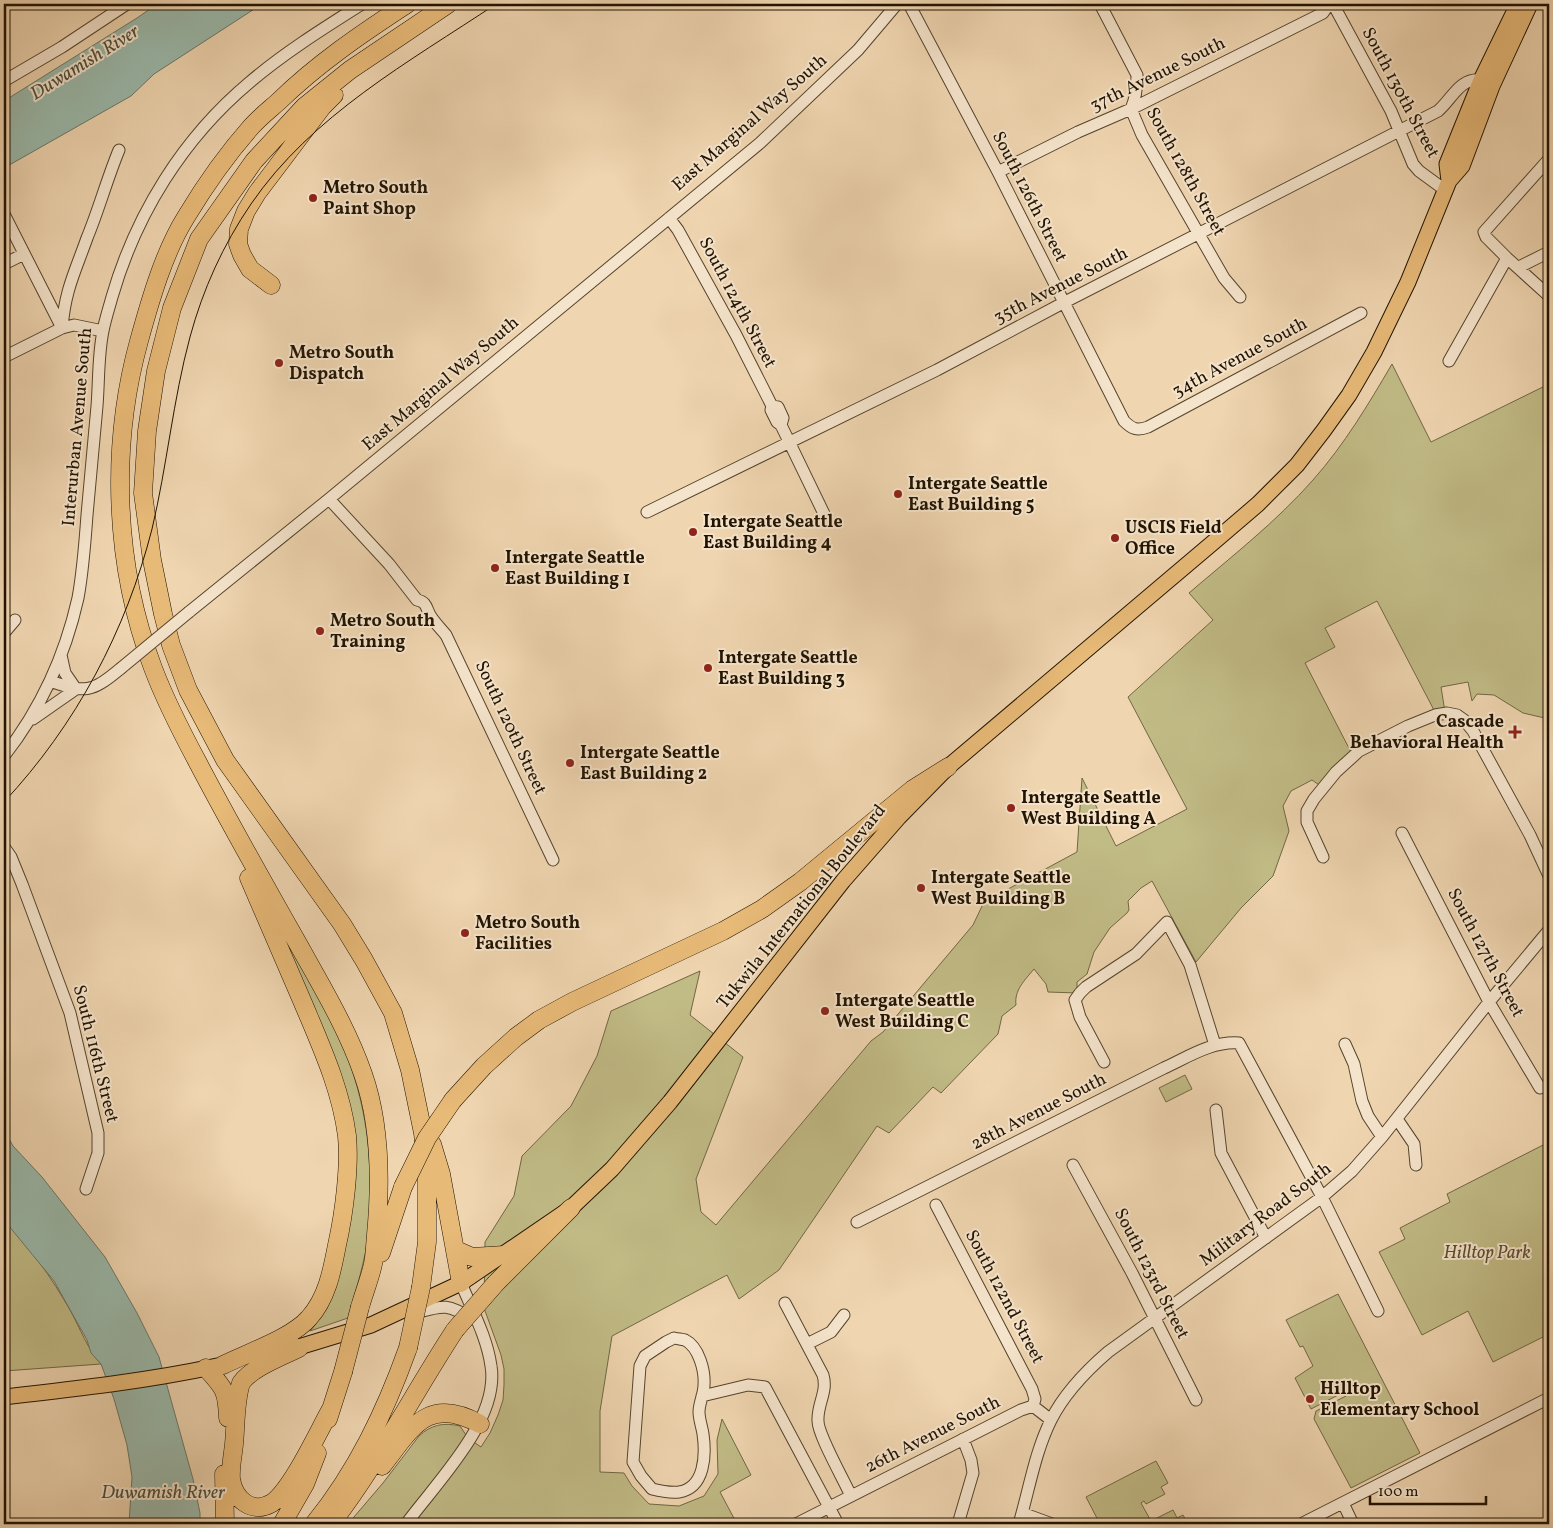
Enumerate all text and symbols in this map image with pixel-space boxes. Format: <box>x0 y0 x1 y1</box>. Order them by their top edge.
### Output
water label: Duwamish River <box>25 19 145 107</box>
street label: South 130th Street <box>1355 23 1445 163</box>
street label: 37th Avenue South <box>1086 31 1230 119</box>
street label: East Marginal Way South <box>667 48 833 197</box>
street label: South 128th Street <box>1139 103 1231 241</box>
street label: South 126th Street <box>985 127 1073 267</box>
place label: Metro South Paint Shop <box>323 176 429 222</box>
marker: Metro South Paint Shop <box>307 192 319 204</box>
street label: South 124th Street <box>692 233 782 373</box>
street label: 35th Avenue South <box>990 241 1133 331</box>
street label: East Marginal Way South <box>357 311 525 457</box>
street label: 34th Avenue South <box>1168 312 1312 404</box>
street label: Interurban Avenue South <box>57 326 99 527</box>
place label: Metro South Dispatch <box>289 341 395 387</box>
marker: Metro South Dispatch <box>273 357 285 369</box>
place label: Intergate Seattle East Building 5 <box>908 472 1048 518</box>
marker: Intergate Seattle East Building 5 <box>892 488 904 500</box>
place label: Intergate Seattle East Building 4 <box>703 510 843 556</box>
place label: USCIS Field Office <box>1125 516 1222 562</box>
marker: Intergate Seattle East Building 4 <box>687 526 699 538</box>
marker: USCIS Field Office <box>1109 532 1121 544</box>
place label: Intergate Seattle East Building 1 <box>505 546 645 592</box>
marker: Intergate Seattle East Building 1 <box>489 562 501 574</box>
place label: Metro South Training <box>330 609 436 655</box>
marker: Metro South Training <box>314 625 326 637</box>
place label: Intergate Seattle East Building 3 <box>718 646 858 692</box>
street label: South 120th Street <box>468 657 552 799</box>
marker: Intergate Seattle East Building 3 <box>702 662 714 674</box>
place label: Cascade Behavioral Health <box>1350 710 1504 756</box>
marker: Cascade Behavioral Health <box>1508 725 1522 739</box>
place label: Intergate Seattle East Building 2 <box>580 741 720 787</box>
marker: Intergate Seattle East Building 2 <box>564 757 576 769</box>
place label: Intergate Seattle West Building A <box>1021 786 1161 832</box>
street label: Tukwila International Boulevard <box>712 799 892 1015</box>
marker: Intergate Seattle West Building A <box>1005 802 1017 814</box>
place label: Intergate Seattle West Building B <box>931 866 1071 912</box>
marker: Intergate Seattle West Building B <box>915 882 927 894</box>
street label: South 127th Street <box>1440 884 1530 1022</box>
place label: Metro South Facilities <box>475 911 581 957</box>
marker: Metro South Facilities <box>459 927 471 939</box>
street label: South 116th Street <box>66 982 124 1126</box>
place label: Intergate Seattle West Building C <box>835 989 975 1035</box>
marker: Intergate Seattle West Building C <box>819 1005 831 1017</box>
street label: 28th Avenue South <box>967 1067 1111 1157</box>
street label: Military Road South <box>1195 1157 1337 1273</box>
street label: South 123rd Street <box>1107 1204 1195 1344</box>
street label: South 122nd Street <box>958 1226 1050 1368</box>
park label: Hilltop Park <box>1443 1241 1531 1266</box>
place label: Hilltop Elementary School <box>1320 1377 1480 1423</box>
street label: 26th Avenue South <box>861 1390 1005 1480</box>
marker: Hilltop Elementary School <box>1304 1393 1316 1405</box>
scale bar <box>1370 1473 1487 1505</box>
water label: Duwamish River <box>101 1480 226 1506</box>
text: 100 m <box>1378 1482 1418 1503</box>

